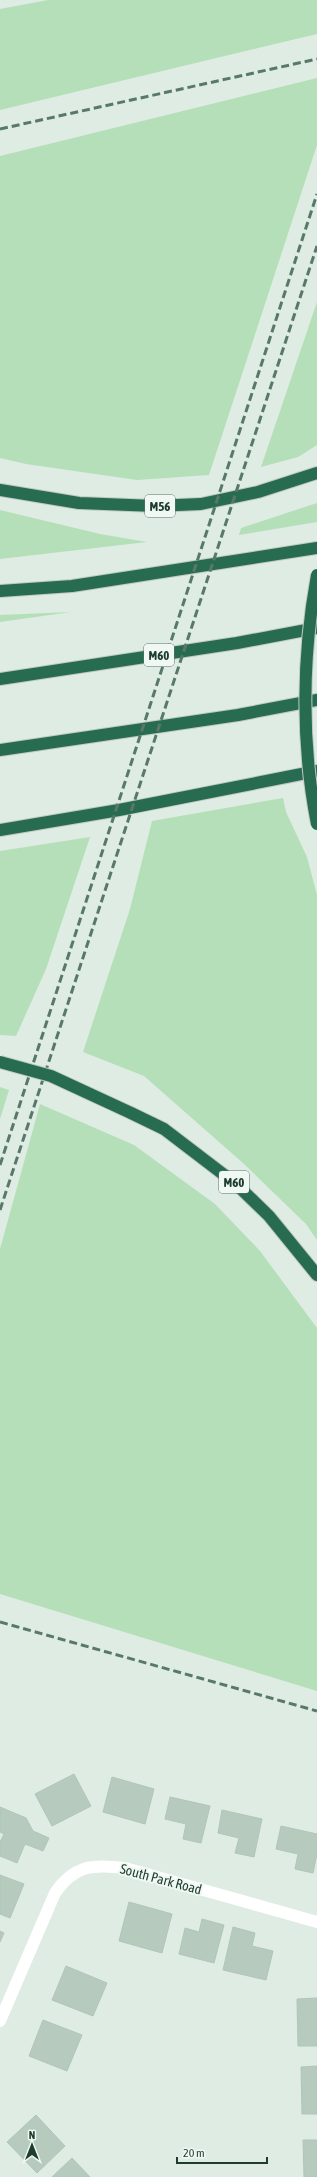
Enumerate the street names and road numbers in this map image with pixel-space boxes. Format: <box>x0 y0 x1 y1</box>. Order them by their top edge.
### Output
road number: M56 <box>145 495 175 517</box>
road number: M60 <box>144 644 174 666</box>
road number: M60 <box>219 1171 249 1193</box>
street label: South Park Road <box>118 1860 204 1898</box>

